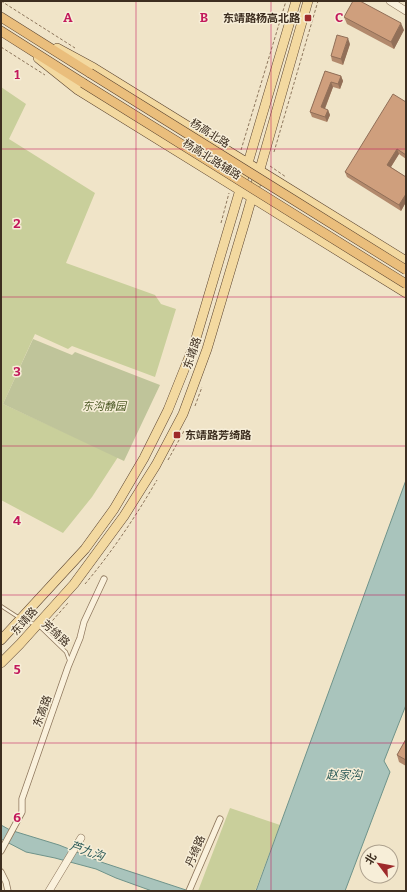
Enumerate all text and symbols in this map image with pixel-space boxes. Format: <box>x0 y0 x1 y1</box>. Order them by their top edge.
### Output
text: A <box>63 10 73 25</box>
text: B <box>200 10 208 25</box>
text: C <box>335 10 343 25</box>
place label: 东靖路杨高北路 <box>223 12 301 25</box>
marker: 东靖路杨高北路 <box>303 13 313 23</box>
text: 1 <box>14 67 20 82</box>
street label: 杨高北路 <box>188 116 232 151</box>
street label: 杨高北路辅路 <box>180 136 243 182</box>
text: 2 <box>13 216 21 231</box>
street label: 东靖路 <box>181 335 204 371</box>
text: 3 <box>13 364 21 379</box>
park label: 东沟静园 <box>82 400 128 413</box>
place label: 东靖路芳绮路 <box>185 429 252 442</box>
marker: 东靖路芳绮路 <box>172 430 182 440</box>
text: 4 <box>13 513 21 528</box>
street label: 东靖路 <box>9 605 40 638</box>
street label: 芳绮路 <box>39 618 72 649</box>
text: 5 <box>13 662 21 677</box>
street label: 东高路 <box>31 693 54 729</box>
water label: 赵家沟 <box>326 768 364 782</box>
text: 6 <box>13 810 21 825</box>
street label: 丹绮路 <box>183 833 208 869</box>
water label: 芦九沟 <box>68 839 108 864</box>
north arrow <box>359 844 399 884</box>
text: 北 <box>363 851 379 867</box>

